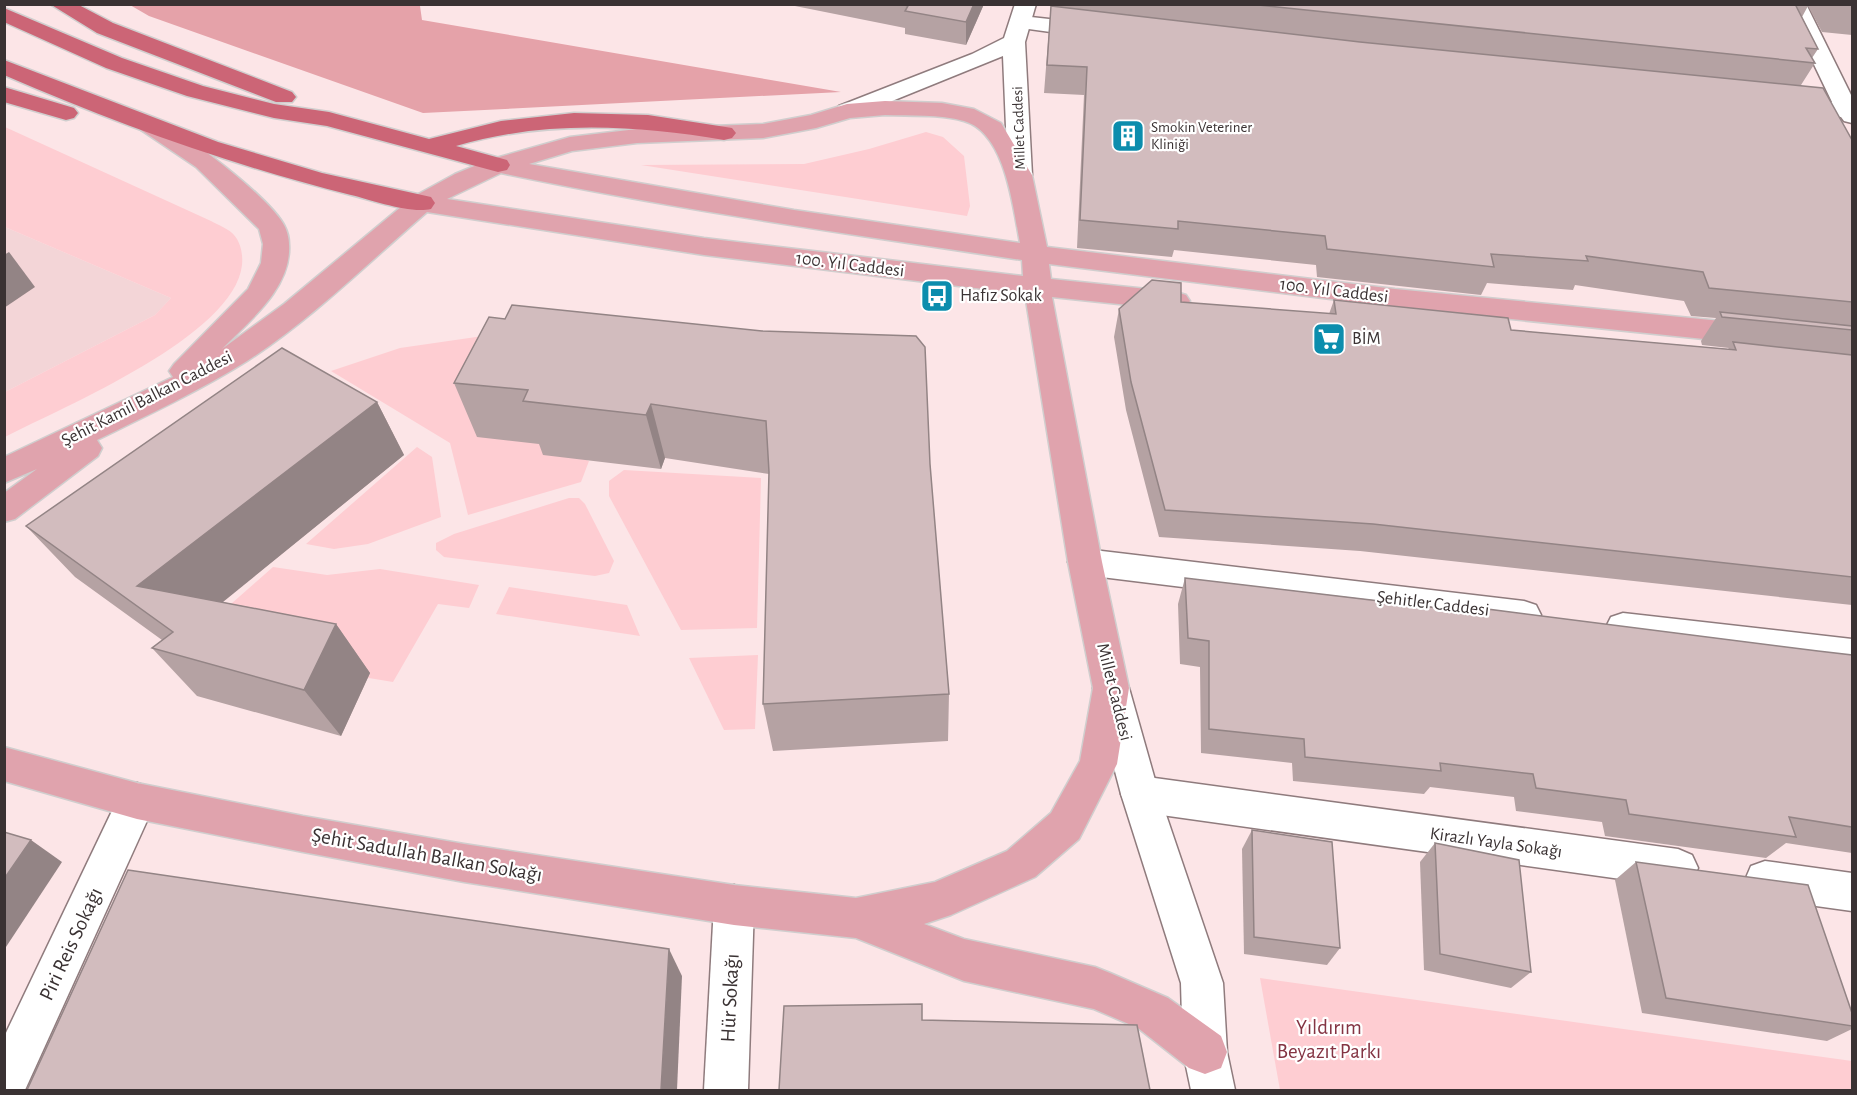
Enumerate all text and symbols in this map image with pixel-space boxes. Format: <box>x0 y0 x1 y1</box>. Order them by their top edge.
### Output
street label: Millet Caddesi <box>1010 86 1028 170</box>
building icon: Smokin Veteriner Kliniği <box>1110 118 1146 154</box>
place label: Smokin Veteriner Kliniği <box>1151 120 1252 152</box>
street label: 100. Yıl Caddesi <box>795 249 905 281</box>
street label: 100. Yıl Caddesi <box>1279 275 1389 307</box>
bus stop icon: Hafız Sokak <box>919 278 955 314</box>
place label: Hafız Sokak <box>960 287 1042 305</box>
supermarket icon: BİM <box>1311 321 1347 357</box>
place label: BİM <box>1352 328 1381 348</box>
street label: Şehit Kamil Balkan Caddesi <box>59 348 235 450</box>
street label: Şehitler Caddesi <box>1376 588 1490 620</box>
street label: Millet Caddesi <box>1093 641 1135 743</box>
street label: Şehit Sadullah Balkan Sokağı <box>310 824 544 886</box>
street label: Kirazlı Yayla Sokağı <box>1429 825 1563 861</box>
street label: Piri Reis Sokağı <box>36 884 106 1004</box>
street label: Hür Sokağı <box>717 953 743 1043</box>
park label: Yıldırım Beyazıt Parkı <box>1277 1017 1381 1062</box>

